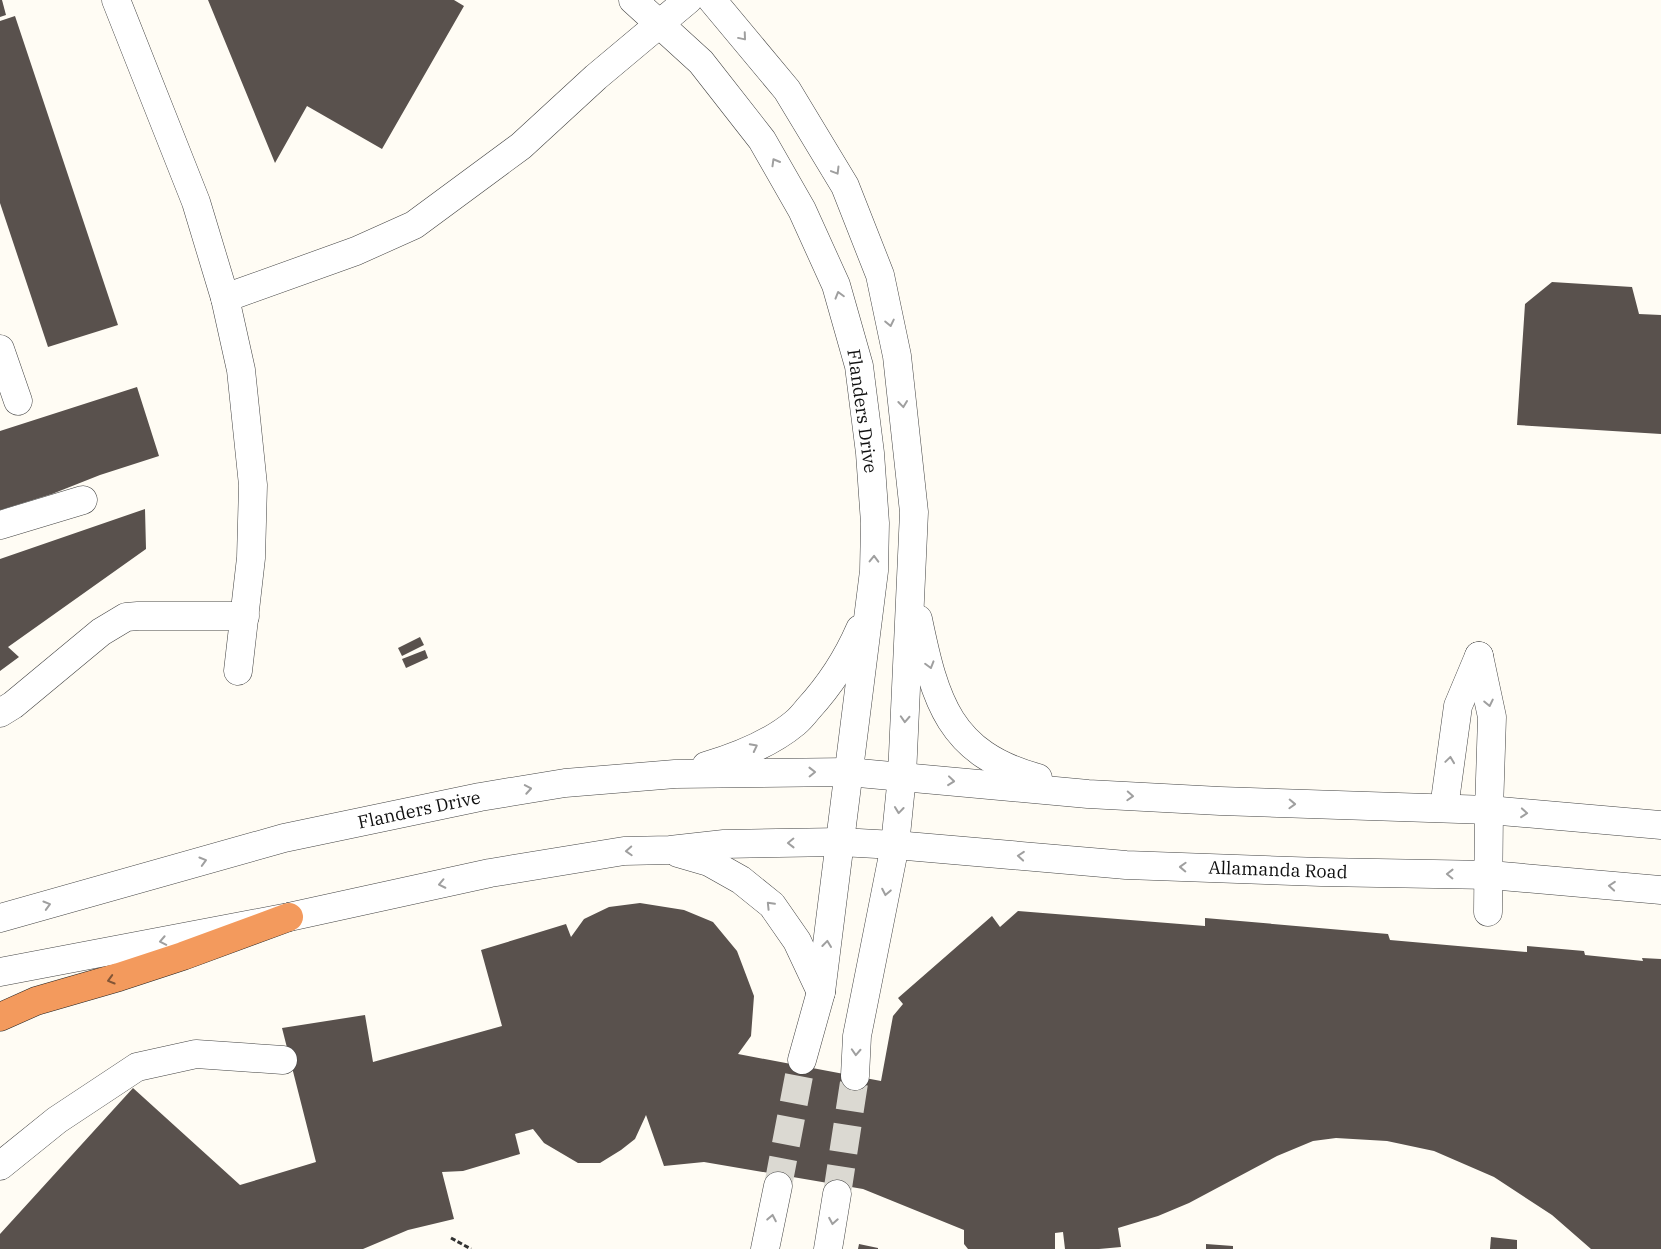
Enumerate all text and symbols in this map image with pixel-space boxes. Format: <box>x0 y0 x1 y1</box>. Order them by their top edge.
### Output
one-way arrow <box>738 32 747 41</box>
one-way arrow <box>771 159 781 168</box>
one-way arrow <box>829 165 839 174</box>
one-way arrow <box>834 291 844 300</box>
one-way arrow <box>884 318 895 327</box>
street label: Flanders Drive <box>842 347 883 474</box>
one-way arrow <box>897 401 908 409</box>
one-way arrow <box>869 555 879 562</box>
one-way arrow <box>924 660 934 668</box>
one-way arrow <box>1484 699 1494 708</box>
one-way arrow <box>899 715 910 723</box>
one-way arrow <box>749 743 758 753</box>
one-way arrow <box>1445 756 1455 764</box>
one-way arrow <box>808 767 816 777</box>
one-way arrow <box>947 775 955 786</box>
one-way arrow <box>525 784 533 795</box>
street label: Flanders Drive <box>355 785 482 834</box>
one-way arrow <box>1126 791 1134 802</box>
one-way arrow <box>1288 798 1296 809</box>
one-way arrow <box>894 807 905 815</box>
one-way arrow <box>1521 807 1529 818</box>
one-way arrow <box>787 838 795 848</box>
one-way arrow <box>625 845 633 856</box>
one-way arrow <box>1017 851 1025 862</box>
one-way arrow <box>199 856 208 867</box>
street label: Allamanda Road <box>1208 856 1348 883</box>
one-way arrow <box>1179 862 1186 872</box>
one-way arrow <box>1446 869 1454 879</box>
one-way arrow <box>437 878 446 889</box>
one-way arrow <box>1608 881 1616 892</box>
one-way arrow <box>881 888 892 897</box>
one-way arrow <box>42 900 51 910</box>
one-way arrow <box>767 902 776 911</box>
one-way arrow <box>158 935 167 946</box>
one-way arrow <box>821 939 832 947</box>
one-way arrow <box>107 974 115 984</box>
one-way arrow <box>851 1048 862 1056</box>
one-way arrow <box>766 1213 776 1222</box>
one-way arrow <box>828 1217 838 1226</box>

